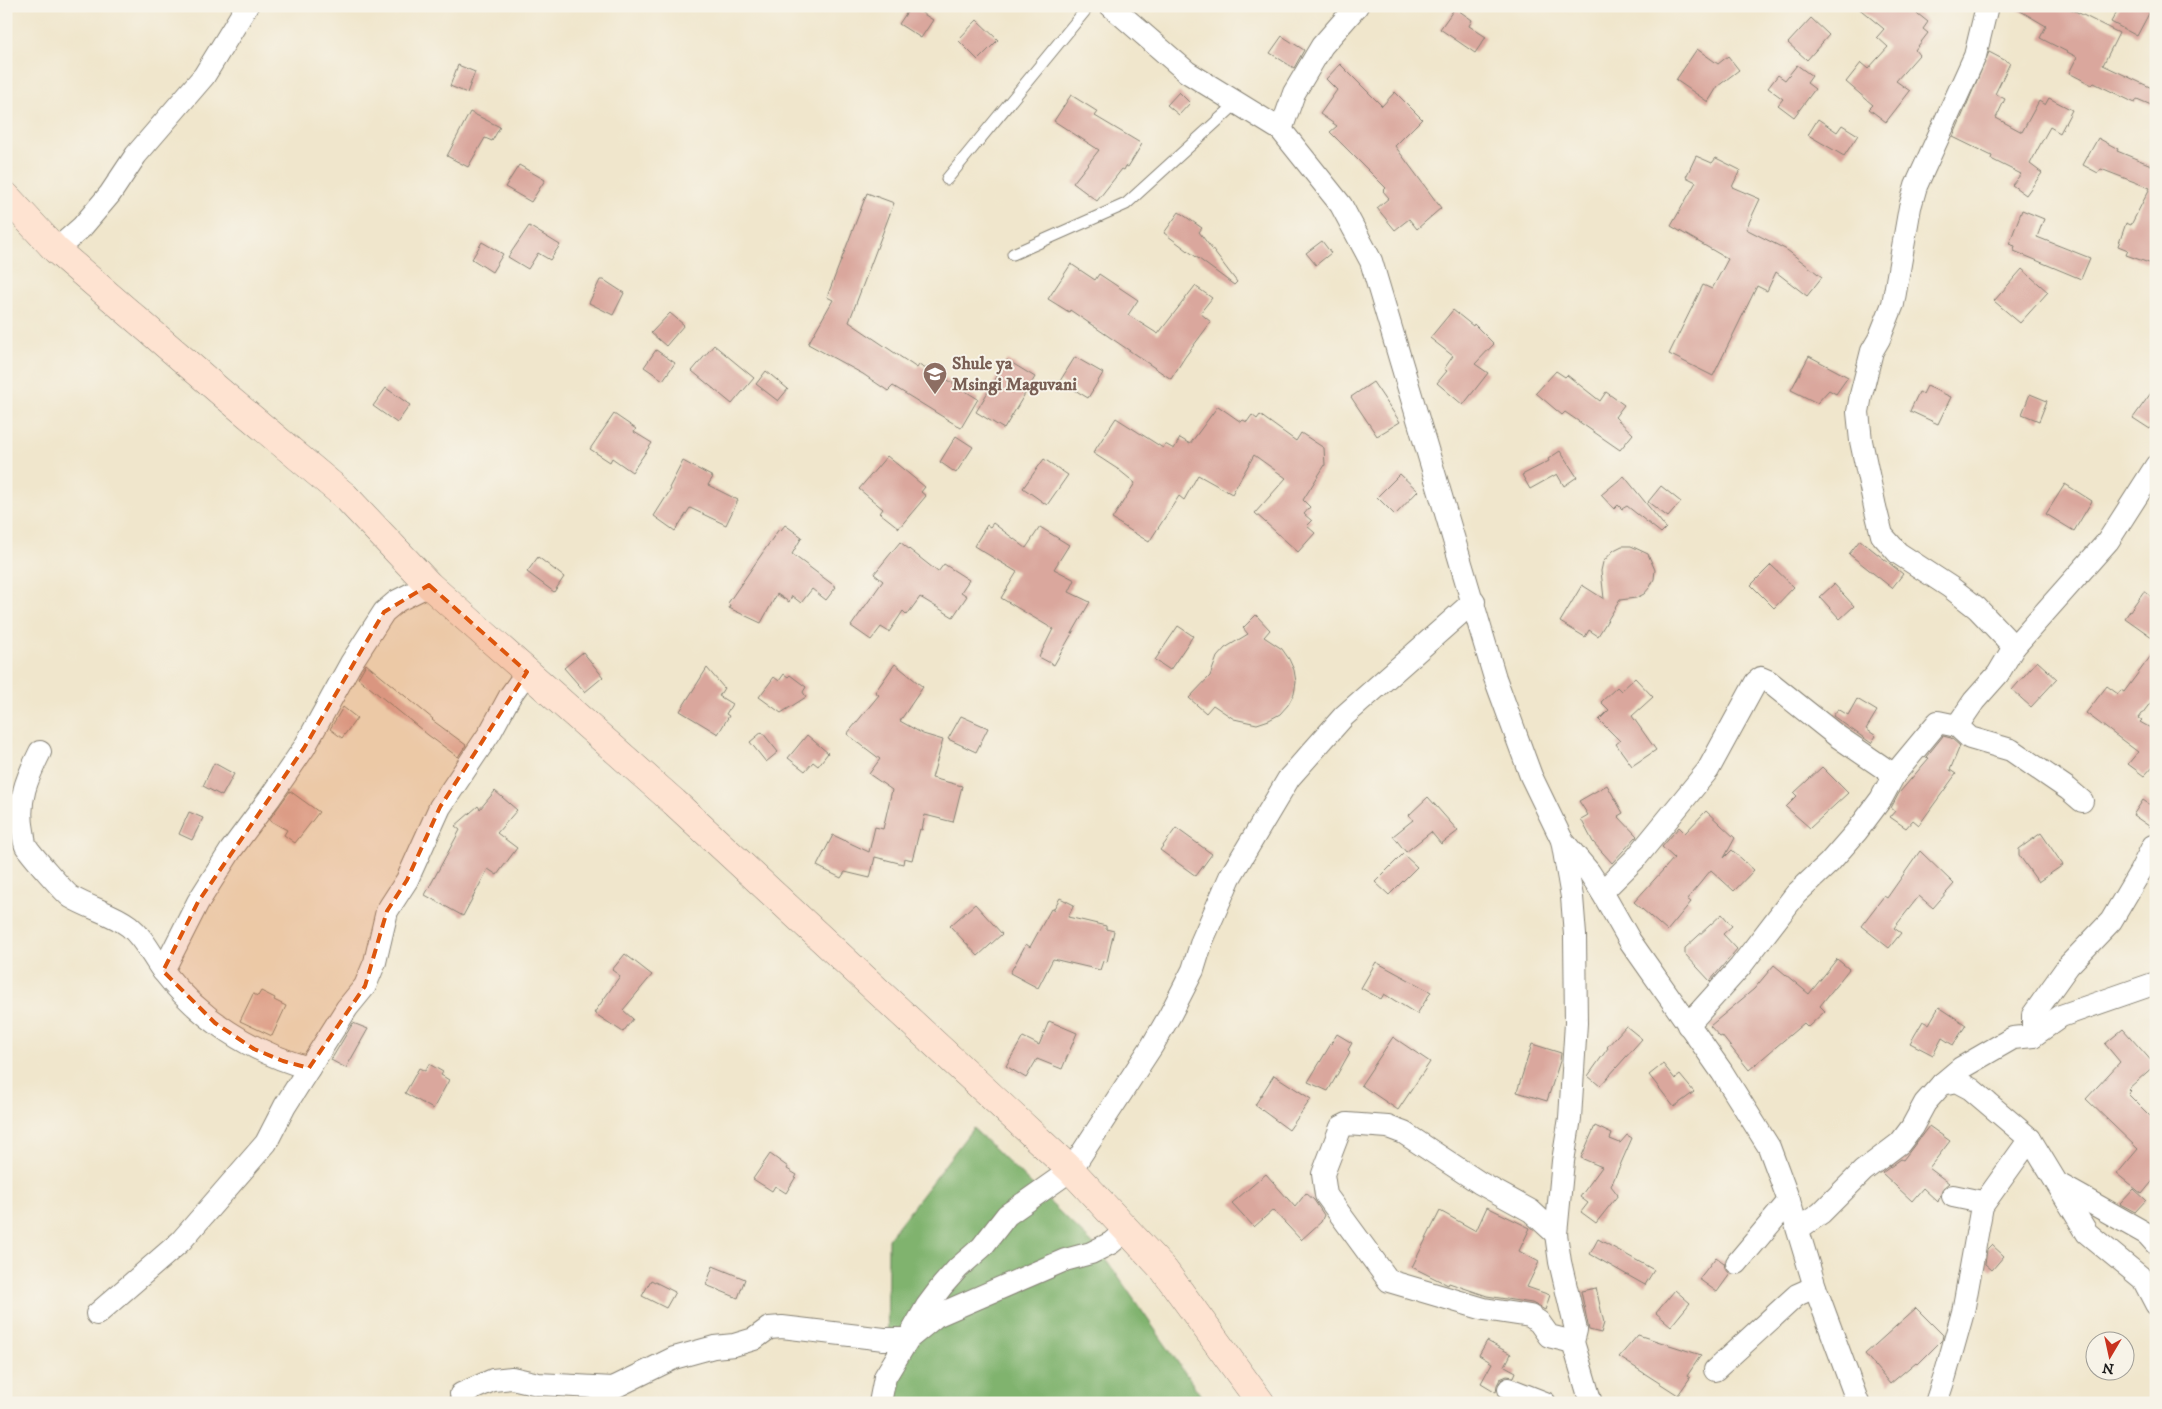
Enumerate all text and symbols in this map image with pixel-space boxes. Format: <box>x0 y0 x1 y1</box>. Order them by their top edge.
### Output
place label: Shule ya Msingi Maguvani <box>952 353 1077 396</box>
school or university icon: Shule ya Msingi Maguvani <box>922 361 948 395</box>
north arrow <box>2084 1332 2134 1382</box>
text: N <box>2101 1358 2115 1378</box>

